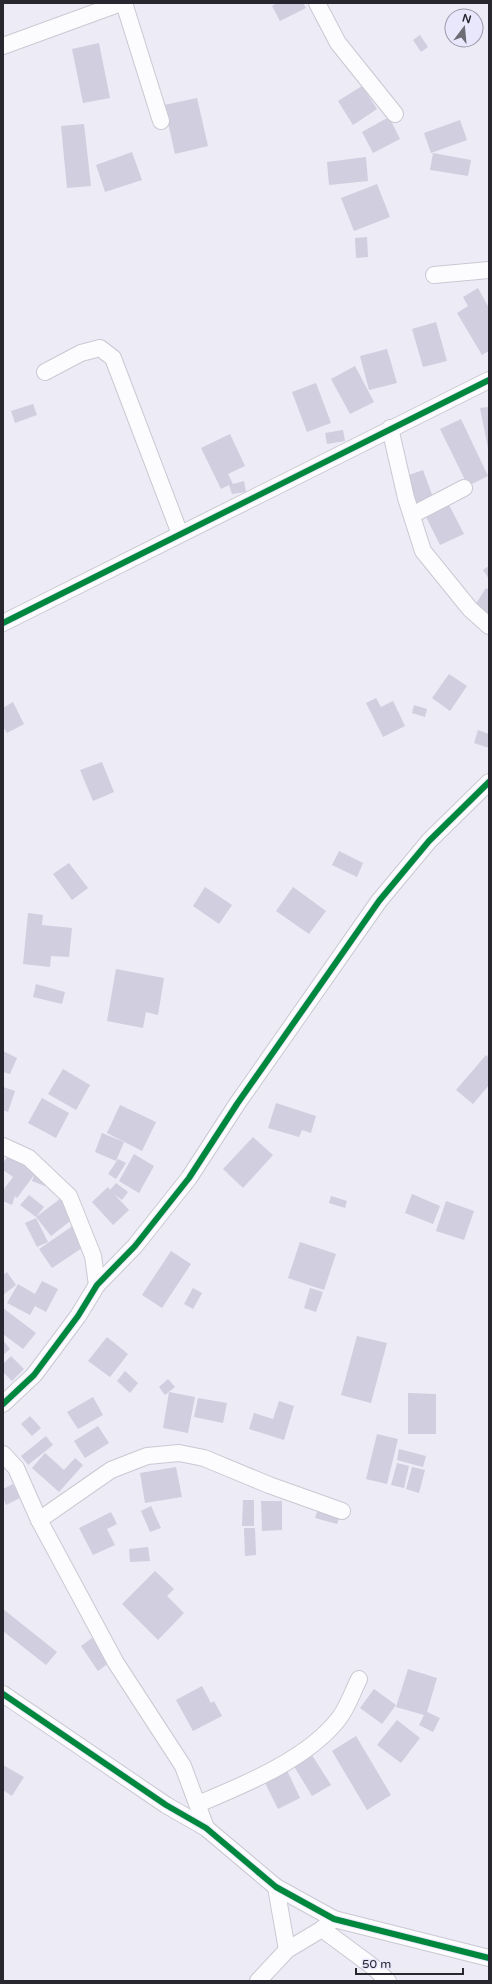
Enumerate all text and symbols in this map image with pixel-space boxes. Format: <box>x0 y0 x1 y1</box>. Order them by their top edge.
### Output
north arrow <box>444 8 484 48</box>
text: N <box>461 11 473 26</box>
scale bar <box>356 1950 463 1976</box>
text: 50 m <box>362 1957 391 1971</box>

